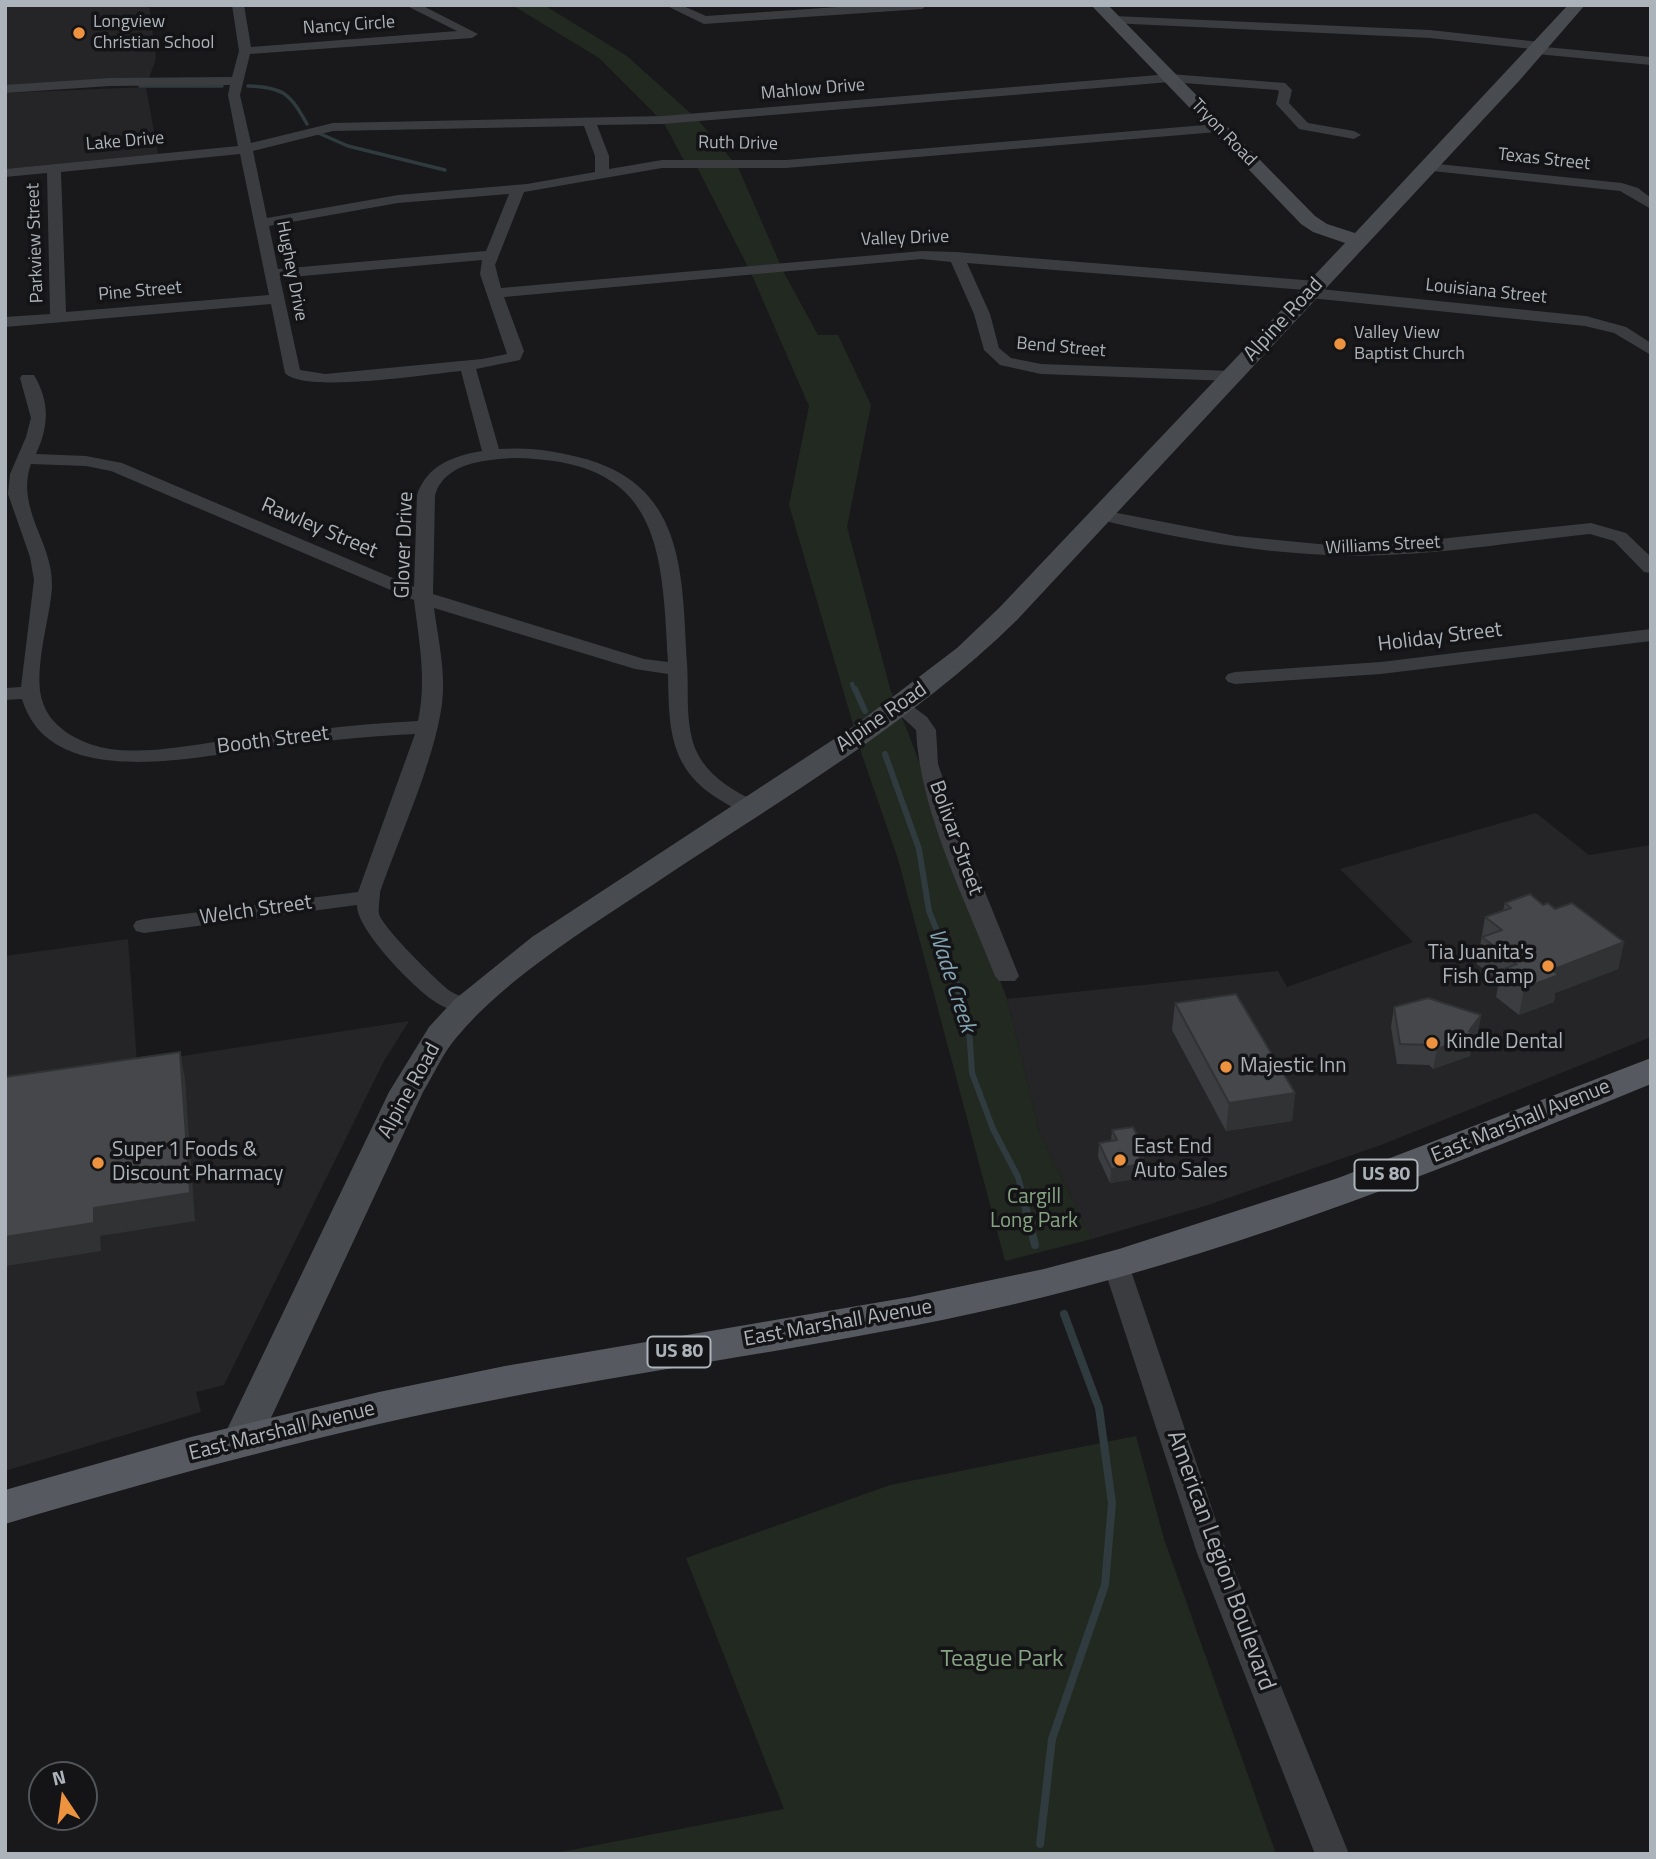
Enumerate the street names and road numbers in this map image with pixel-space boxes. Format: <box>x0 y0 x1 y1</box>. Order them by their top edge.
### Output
street label: Nancy Circle <box>302 12 396 40</box>
street label: Mahlow Drive <box>760 75 866 105</box>
street label: Tryon Road <box>1186 95 1260 171</box>
street label: Lake Drive <box>85 128 165 156</box>
street label: Ruth Drive <box>698 133 778 155</box>
street label: Texas Street <box>1497 144 1591 176</box>
street label: Parkview Street <box>23 183 49 303</box>
street label: Hughey Drive <box>271 219 311 323</box>
street label: Valley Drive <box>861 227 949 251</box>
street label: Alpine Road <box>1239 273 1329 367</box>
street label: Louisiana Street <box>1424 275 1548 309</box>
street label: Pine Street <box>97 278 183 306</box>
street label: Bend Street <box>1015 333 1107 363</box>
street label: Glover Drive <box>391 491 419 599</box>
street label: Rawley Street <box>257 493 381 565</box>
street label: Williams Street <box>1325 532 1441 560</box>
street label: Holiday Street <box>1376 618 1504 658</box>
street label: Alpine Road <box>832 678 932 758</box>
street label: Booth Street <box>216 722 330 760</box>
street label: Bolivar Street <box>923 777 987 899</box>
street label: Welch Street <box>198 891 314 931</box>
street label: Alpine Road <box>374 1039 446 1143</box>
street label: East Marshall Avenue <box>1428 1075 1614 1169</box>
road number: US 80 <box>1354 1160 1418 1190</box>
street label: East Marshall Avenue <box>742 1295 934 1353</box>
road number: US 80 <box>648 1336 710 1368</box>
street label: East Marshall Avenue <box>186 1397 378 1467</box>
street label: American Legion Boulevard <box>1160 1427 1280 1695</box>

